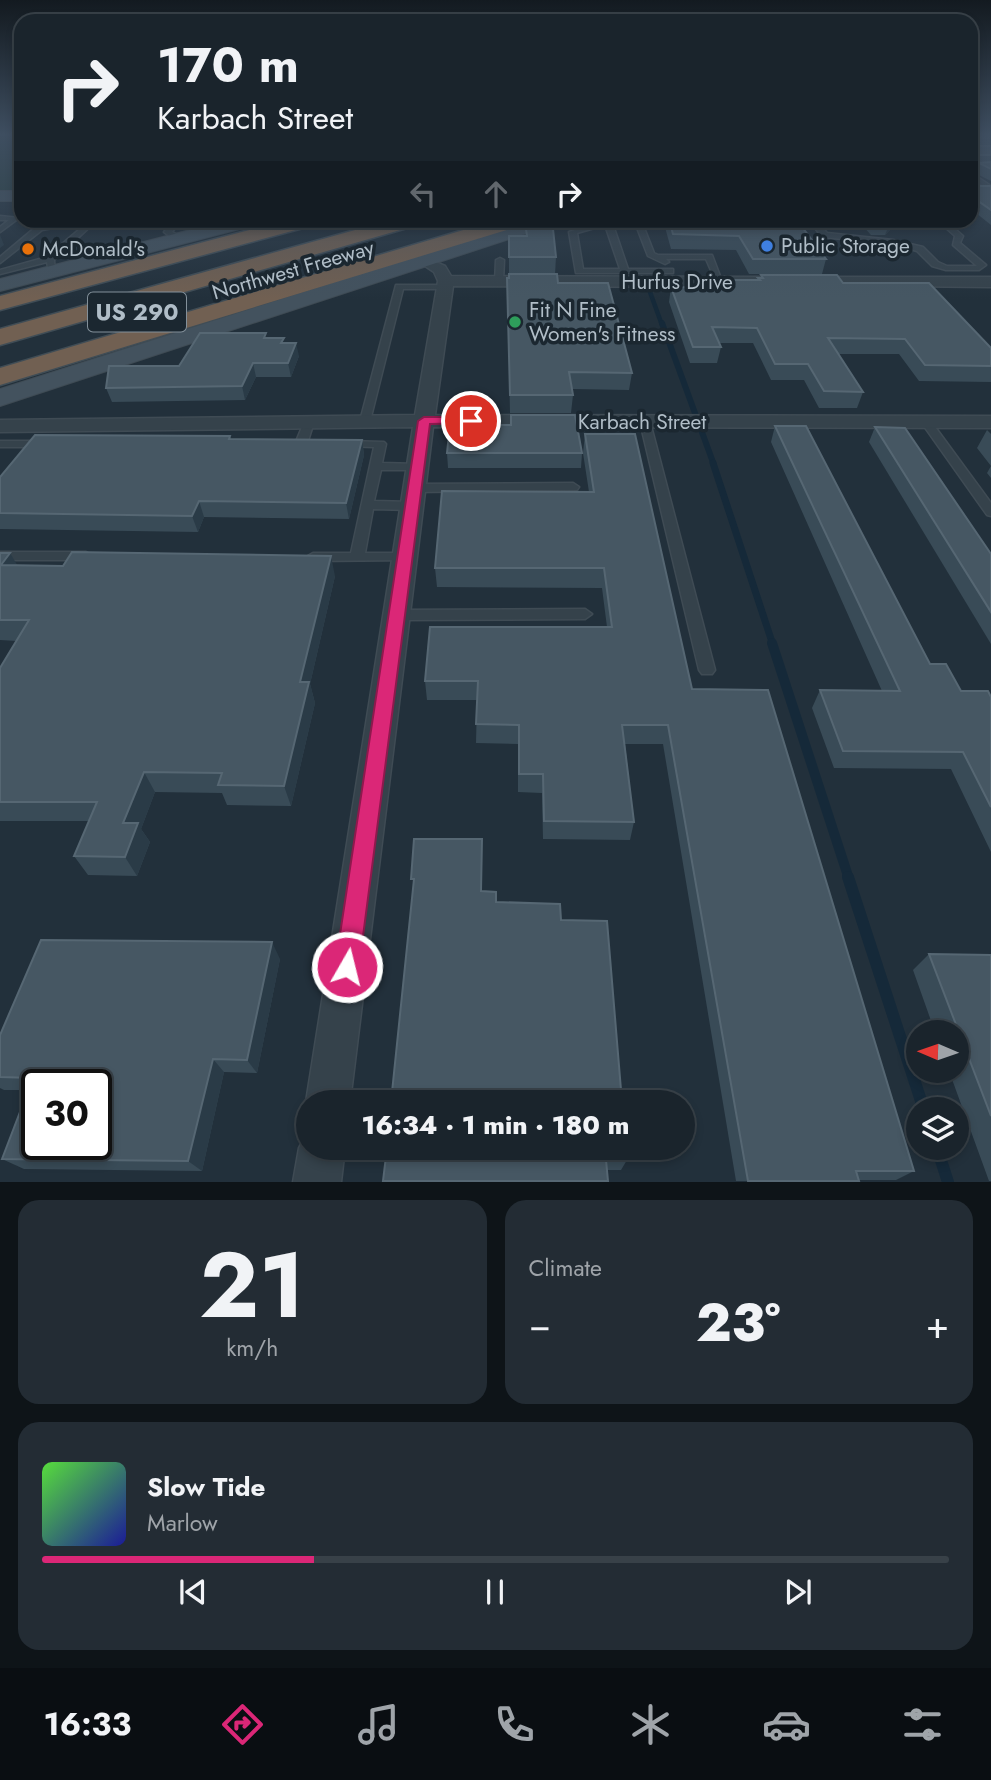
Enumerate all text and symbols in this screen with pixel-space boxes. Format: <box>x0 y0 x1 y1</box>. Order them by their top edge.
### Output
text: 170 m <box>157 30 299 100</box>
icon: right <box>42 42 133 133</box>
text: Karbach Street <box>157 95 353 141</box>
icon: left <box>404 175 442 213</box>
icon: ahead <box>477 175 515 213</box>
icon: right <box>550 175 588 213</box>
place label: Public Storage <box>781 231 910 261</box>
street label: Northwest Freeway <box>208 232 378 307</box>
place label: McDonald's <box>42 234 145 264</box>
marker: Public Storage <box>759 238 775 254</box>
marker: McDonald's <box>20 241 36 257</box>
street label: Hurfus Drive <box>621 267 733 297</box>
road number: US 290 <box>88 292 186 332</box>
place label: Fit N Fine Women's Fitness <box>529 295 676 349</box>
marker: Fit N Fine Women's Fitness <box>507 314 523 330</box>
pin <box>441 391 501 451</box>
icon: arrive <box>452 402 490 440</box>
street label: Karbach Street <box>578 407 706 437</box>
position arrow <box>310 930 384 1004</box>
north arrow <box>906 1020 970 1083</box>
map controls <box>906 1020 969 1160</box>
speed limit sign: 30 <box>21 1069 112 1160</box>
button: layers <box>906 1097 969 1160</box>
text: 16:34 · 1 min · 180 m <box>362 1106 629 1144</box>
text: 21 <box>199 1220 305 1351</box>
text: Climate <box>529 1251 602 1285</box>
text: 23° <box>696 1285 781 1361</box>
text: − <box>529 1297 551 1352</box>
text: + <box>926 1297 949 1352</box>
text: km/h <box>226 1331 278 1365</box>
text: Slow Tide <box>147 1468 266 1506</box>
text: Marlow <box>147 1506 218 1540</box>
icon: previous <box>174 1573 212 1611</box>
icon: pause <box>476 1573 514 1611</box>
icon: next <box>779 1573 817 1611</box>
icon: directions <box>218 1700 267 1749</box>
icon: music <box>354 1700 403 1749</box>
icon: phone <box>490 1700 539 1749</box>
icon: climate <box>626 1700 675 1749</box>
icon: car <box>762 1700 811 1749</box>
icon: filters <box>898 1700 947 1749</box>
text: 16:33 <box>44 1701 131 1747</box>

